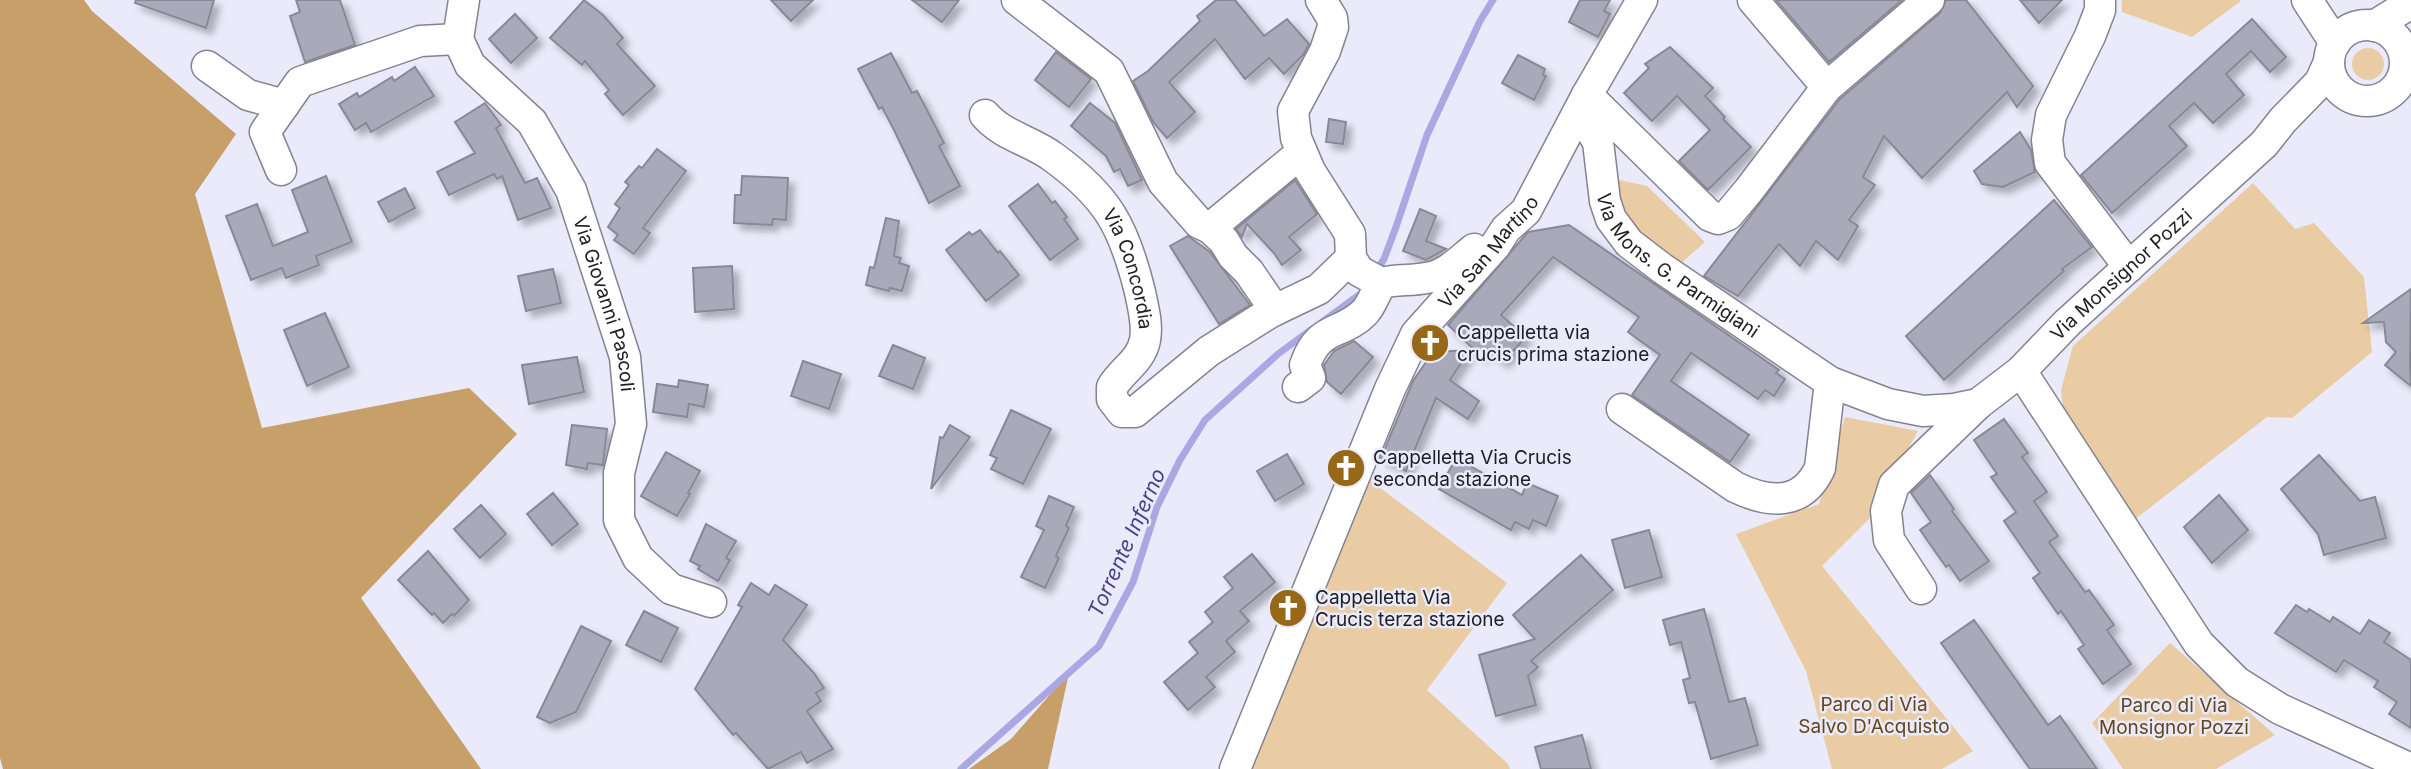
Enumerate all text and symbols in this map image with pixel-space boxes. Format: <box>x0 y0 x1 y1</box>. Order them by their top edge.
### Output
street label: Via San Martino <box>1434 192 1544 313</box>
street label: Via Mons. G. Parmigiani <box>1592 192 1763 343</box>
street label: Via Concordia <box>1098 204 1157 330</box>
street label: Via Monsignor Pozzi <box>2046 204 2197 345</box>
street label: Via Giovanni Pascoli <box>568 214 639 393</box>
place label: Cappelletta via crucis prima stazione <box>1457 321 1649 366</box>
church icon: Cappelletta via crucis prima stazione <box>1409 322 1451 364</box>
place label: Cappelletta Via Crucis seconda stazione <box>1373 446 1572 491</box>
church icon: Cappelletta Via Crucis seconda stazione <box>1325 447 1367 489</box>
water label: Torrente Inferno <box>1083 465 1171 621</box>
place label: Cappelletta Via Crucis terza stazione <box>1315 586 1505 631</box>
church icon: Cappelletta Via Crucis terza stazione <box>1267 587 1309 629</box>
park label: Parco di Via Salvo D'Acquisto <box>1798 693 1950 738</box>
park label: Parco di Via Monsignor Pozzi <box>2099 694 2249 739</box>

